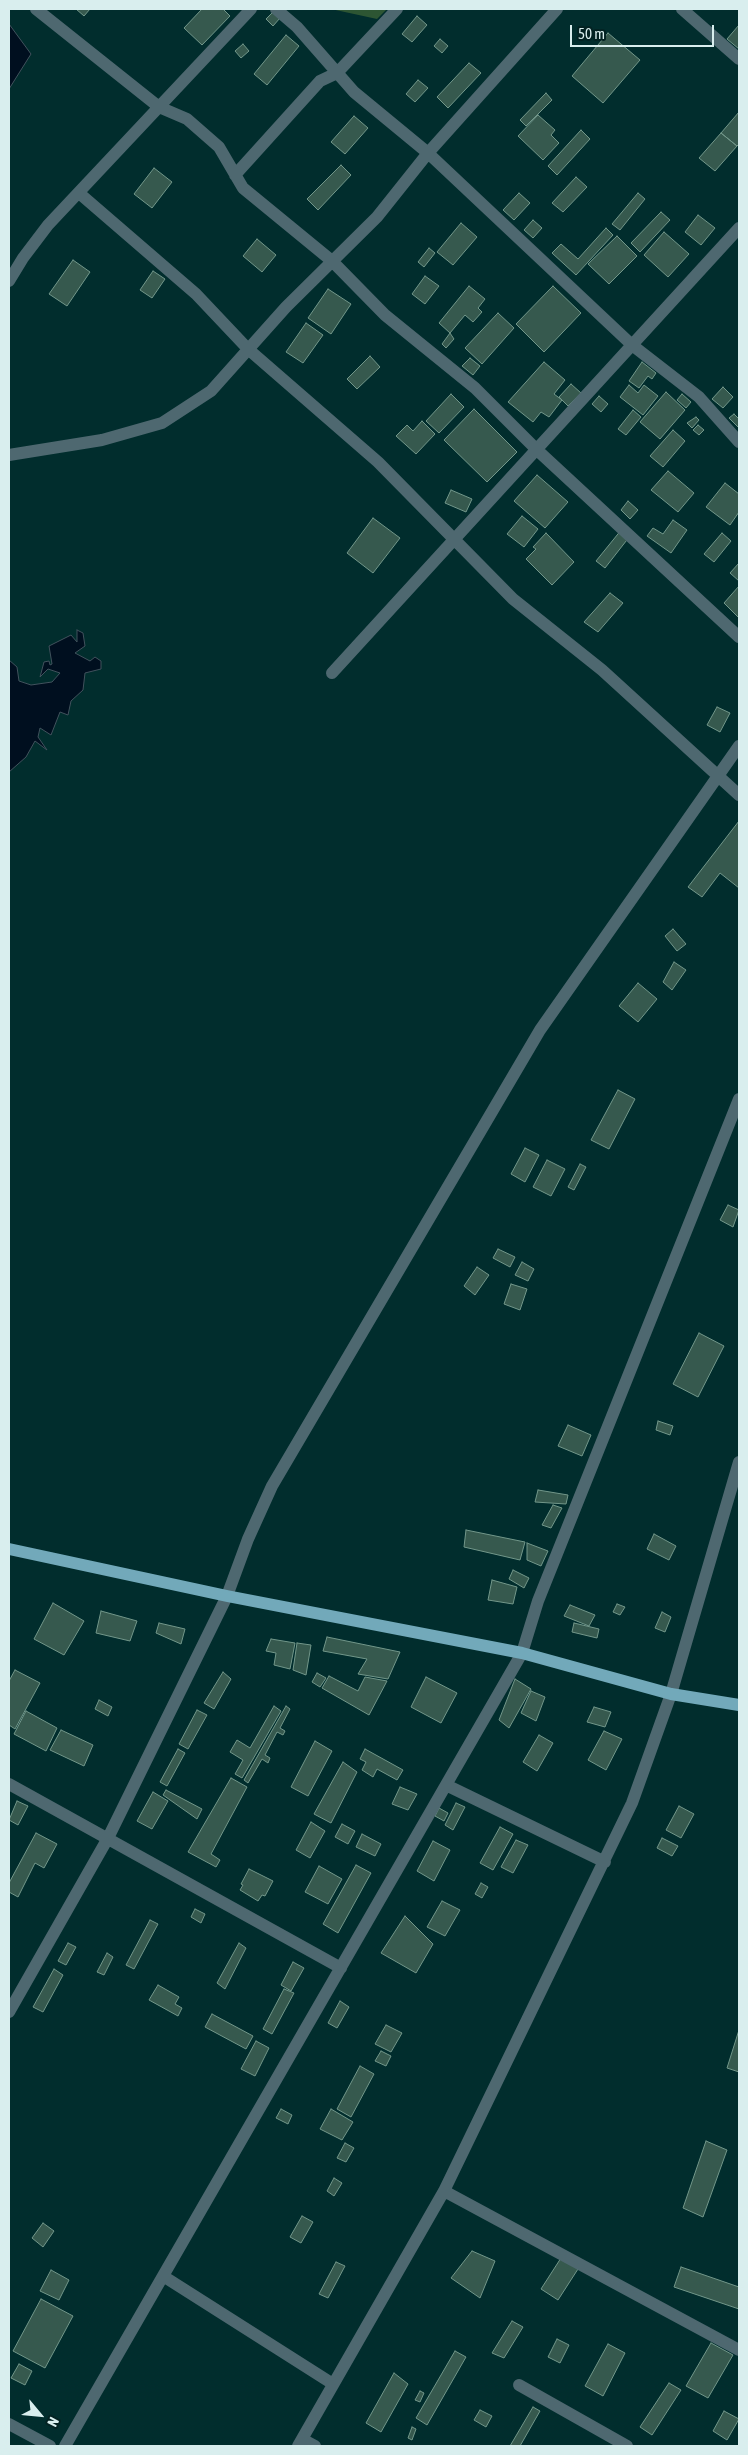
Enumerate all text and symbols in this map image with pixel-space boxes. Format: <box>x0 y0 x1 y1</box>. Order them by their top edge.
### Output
scale bar <box>573 15 717 47</box>
text: 50 m <box>578 25 605 42</box>
north arrow <box>15 2390 65 2440</box>
text: N <box>44 2415 62 2429</box>

